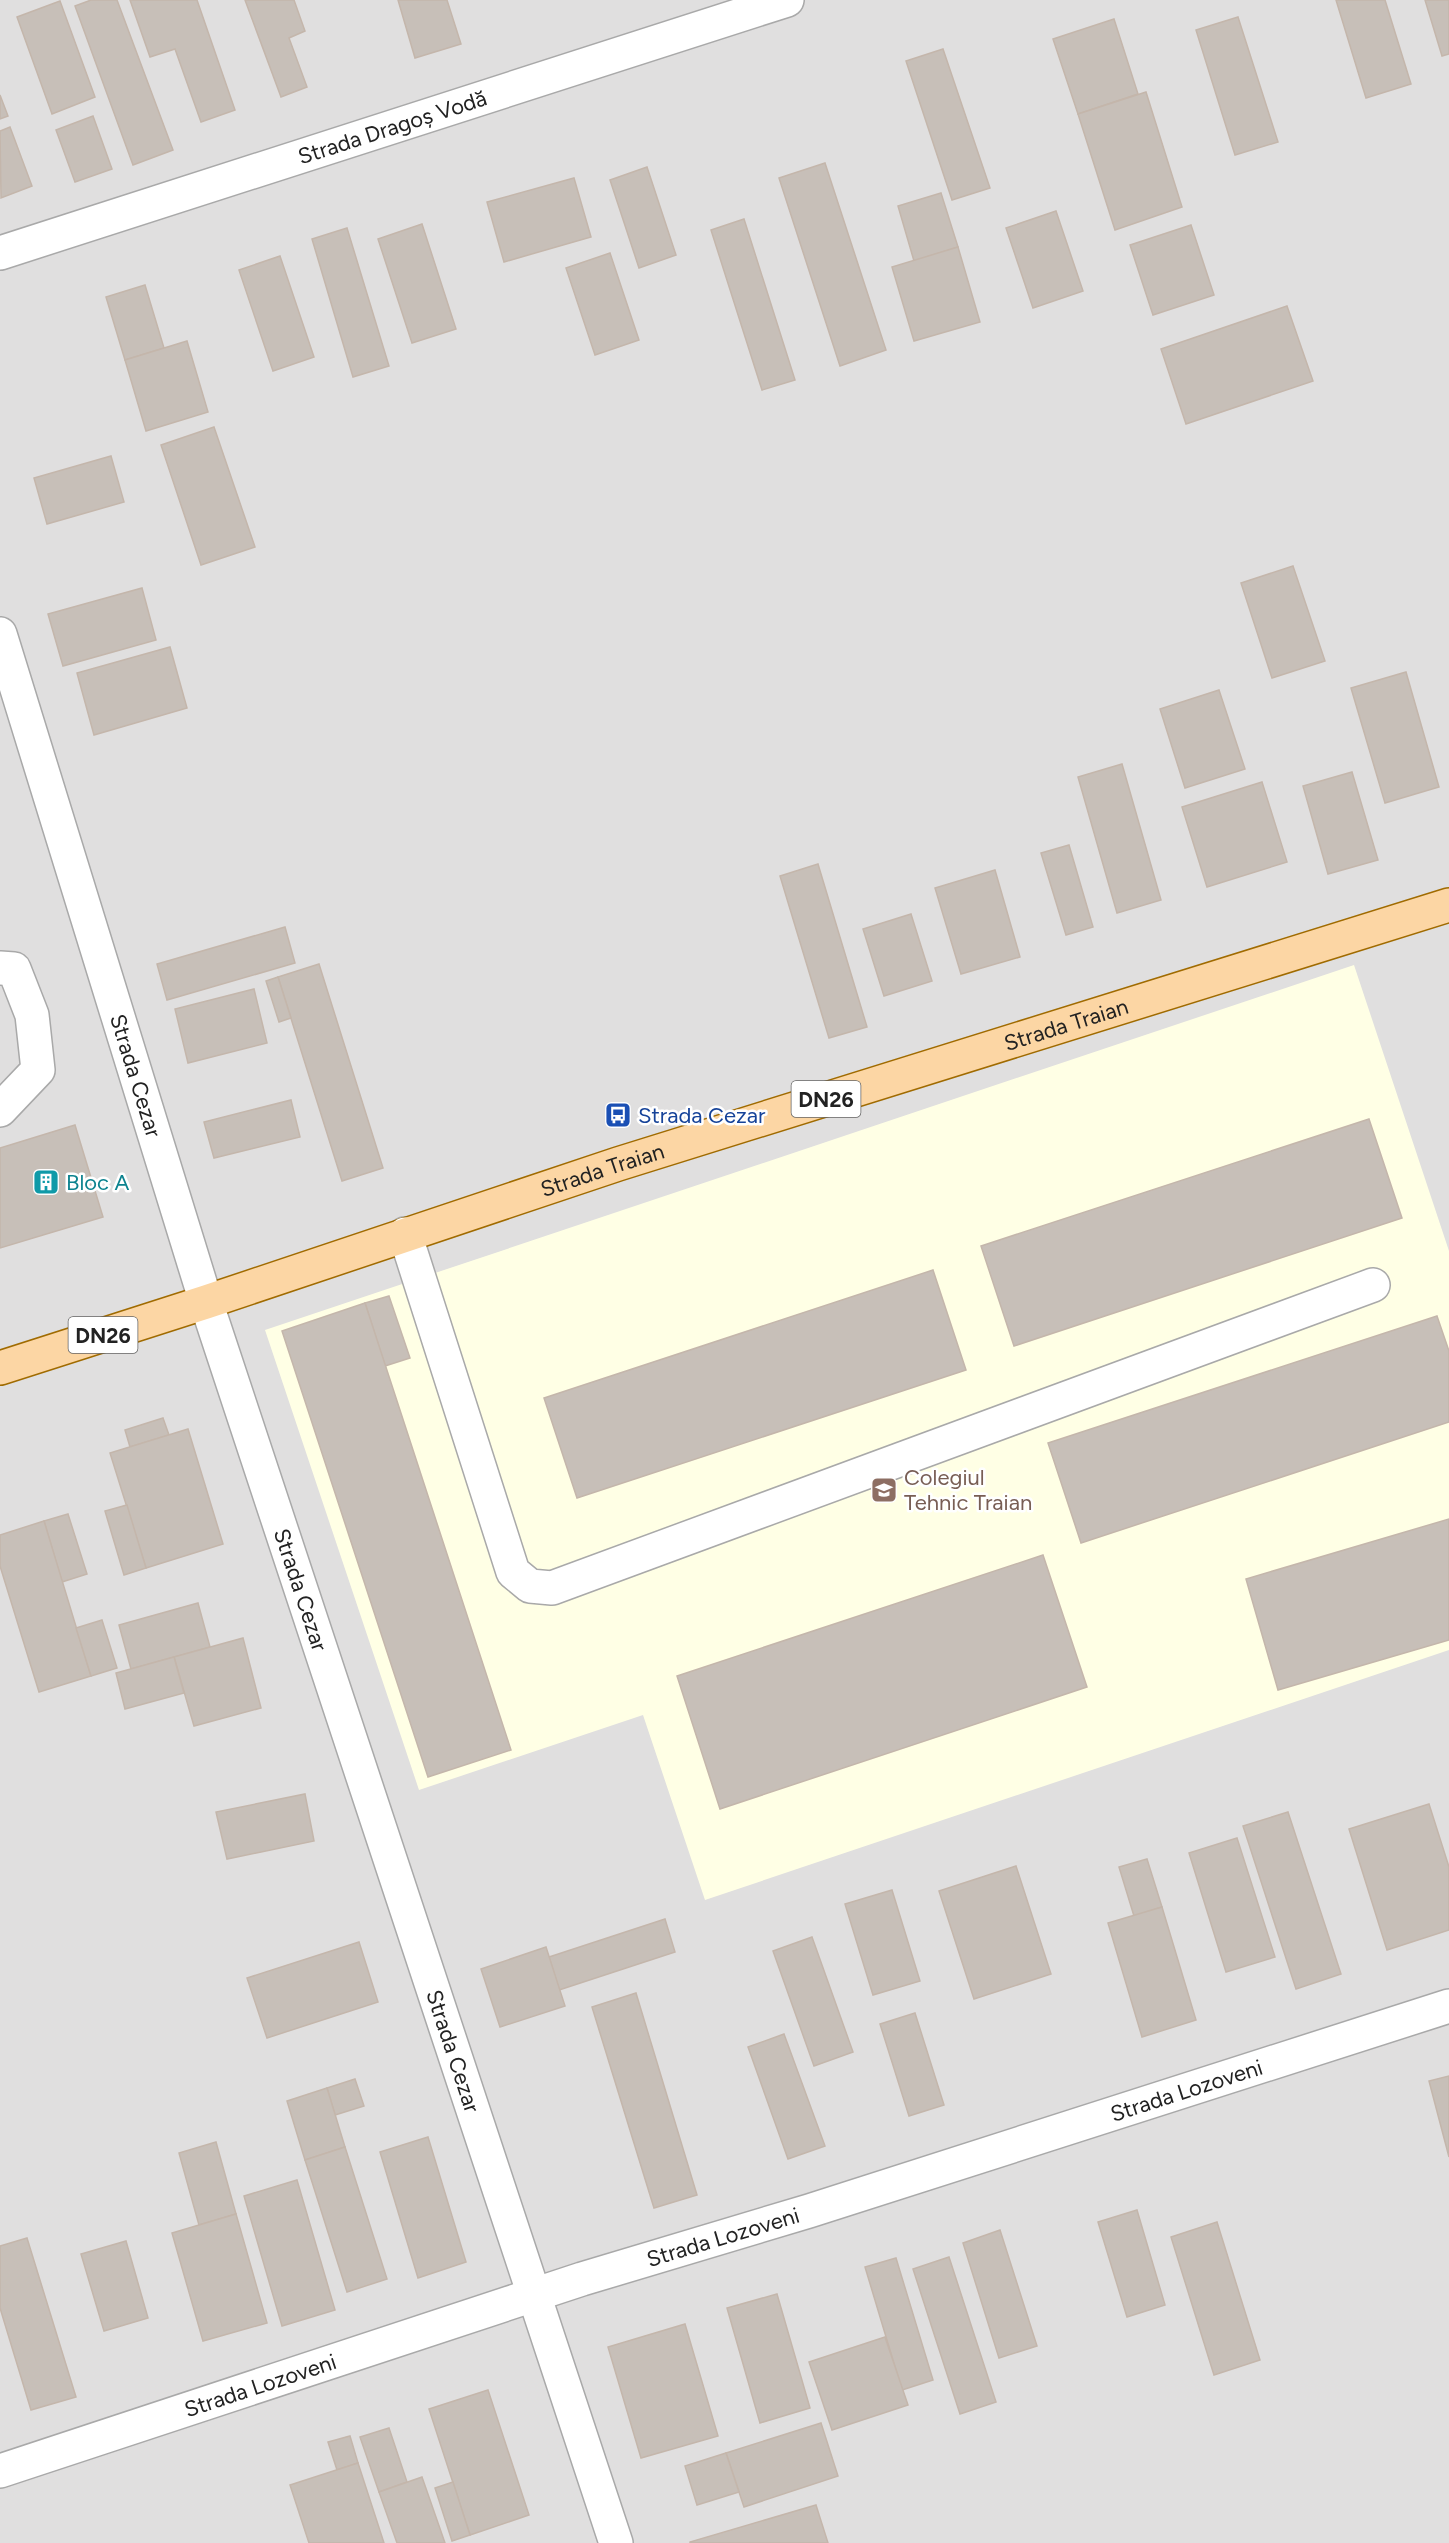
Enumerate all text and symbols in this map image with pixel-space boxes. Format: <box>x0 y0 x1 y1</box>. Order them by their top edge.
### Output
street label: Strada Dragoș Vodă <box>295 84 490 170</box>
street label: Strada Traian <box>1001 992 1131 1056</box>
street label: Strada Cezar <box>104 1011 168 1141</box>
road number: DN26 <box>792 1081 860 1117</box>
bus stop icon: Strada Cezar <box>603 1100 633 1130</box>
place label: Strada Cezar <box>638 1102 766 1129</box>
street label: Strada Traian <box>537 1137 667 1203</box>
building icon: Bloc A <box>31 1167 61 1197</box>
place label: Bloc A <box>66 1169 129 1196</box>
road number: DN26 <box>68 1317 138 1353</box>
place label: Colegiul Tehnic Traian <box>904 1464 1032 1516</box>
school or university icon: Colegiul Tehnic Traian <box>869 1475 899 1505</box>
street label: Strada Cezar <box>268 1525 334 1655</box>
street label: Strada Cezar <box>421 1986 486 2116</box>
street label: Strada Lozoveni <box>1107 2053 1266 2127</box>
street label: Strada Lozoveni <box>643 2201 803 2272</box>
street label: Strada Lozoveni <box>181 2348 340 2423</box>

